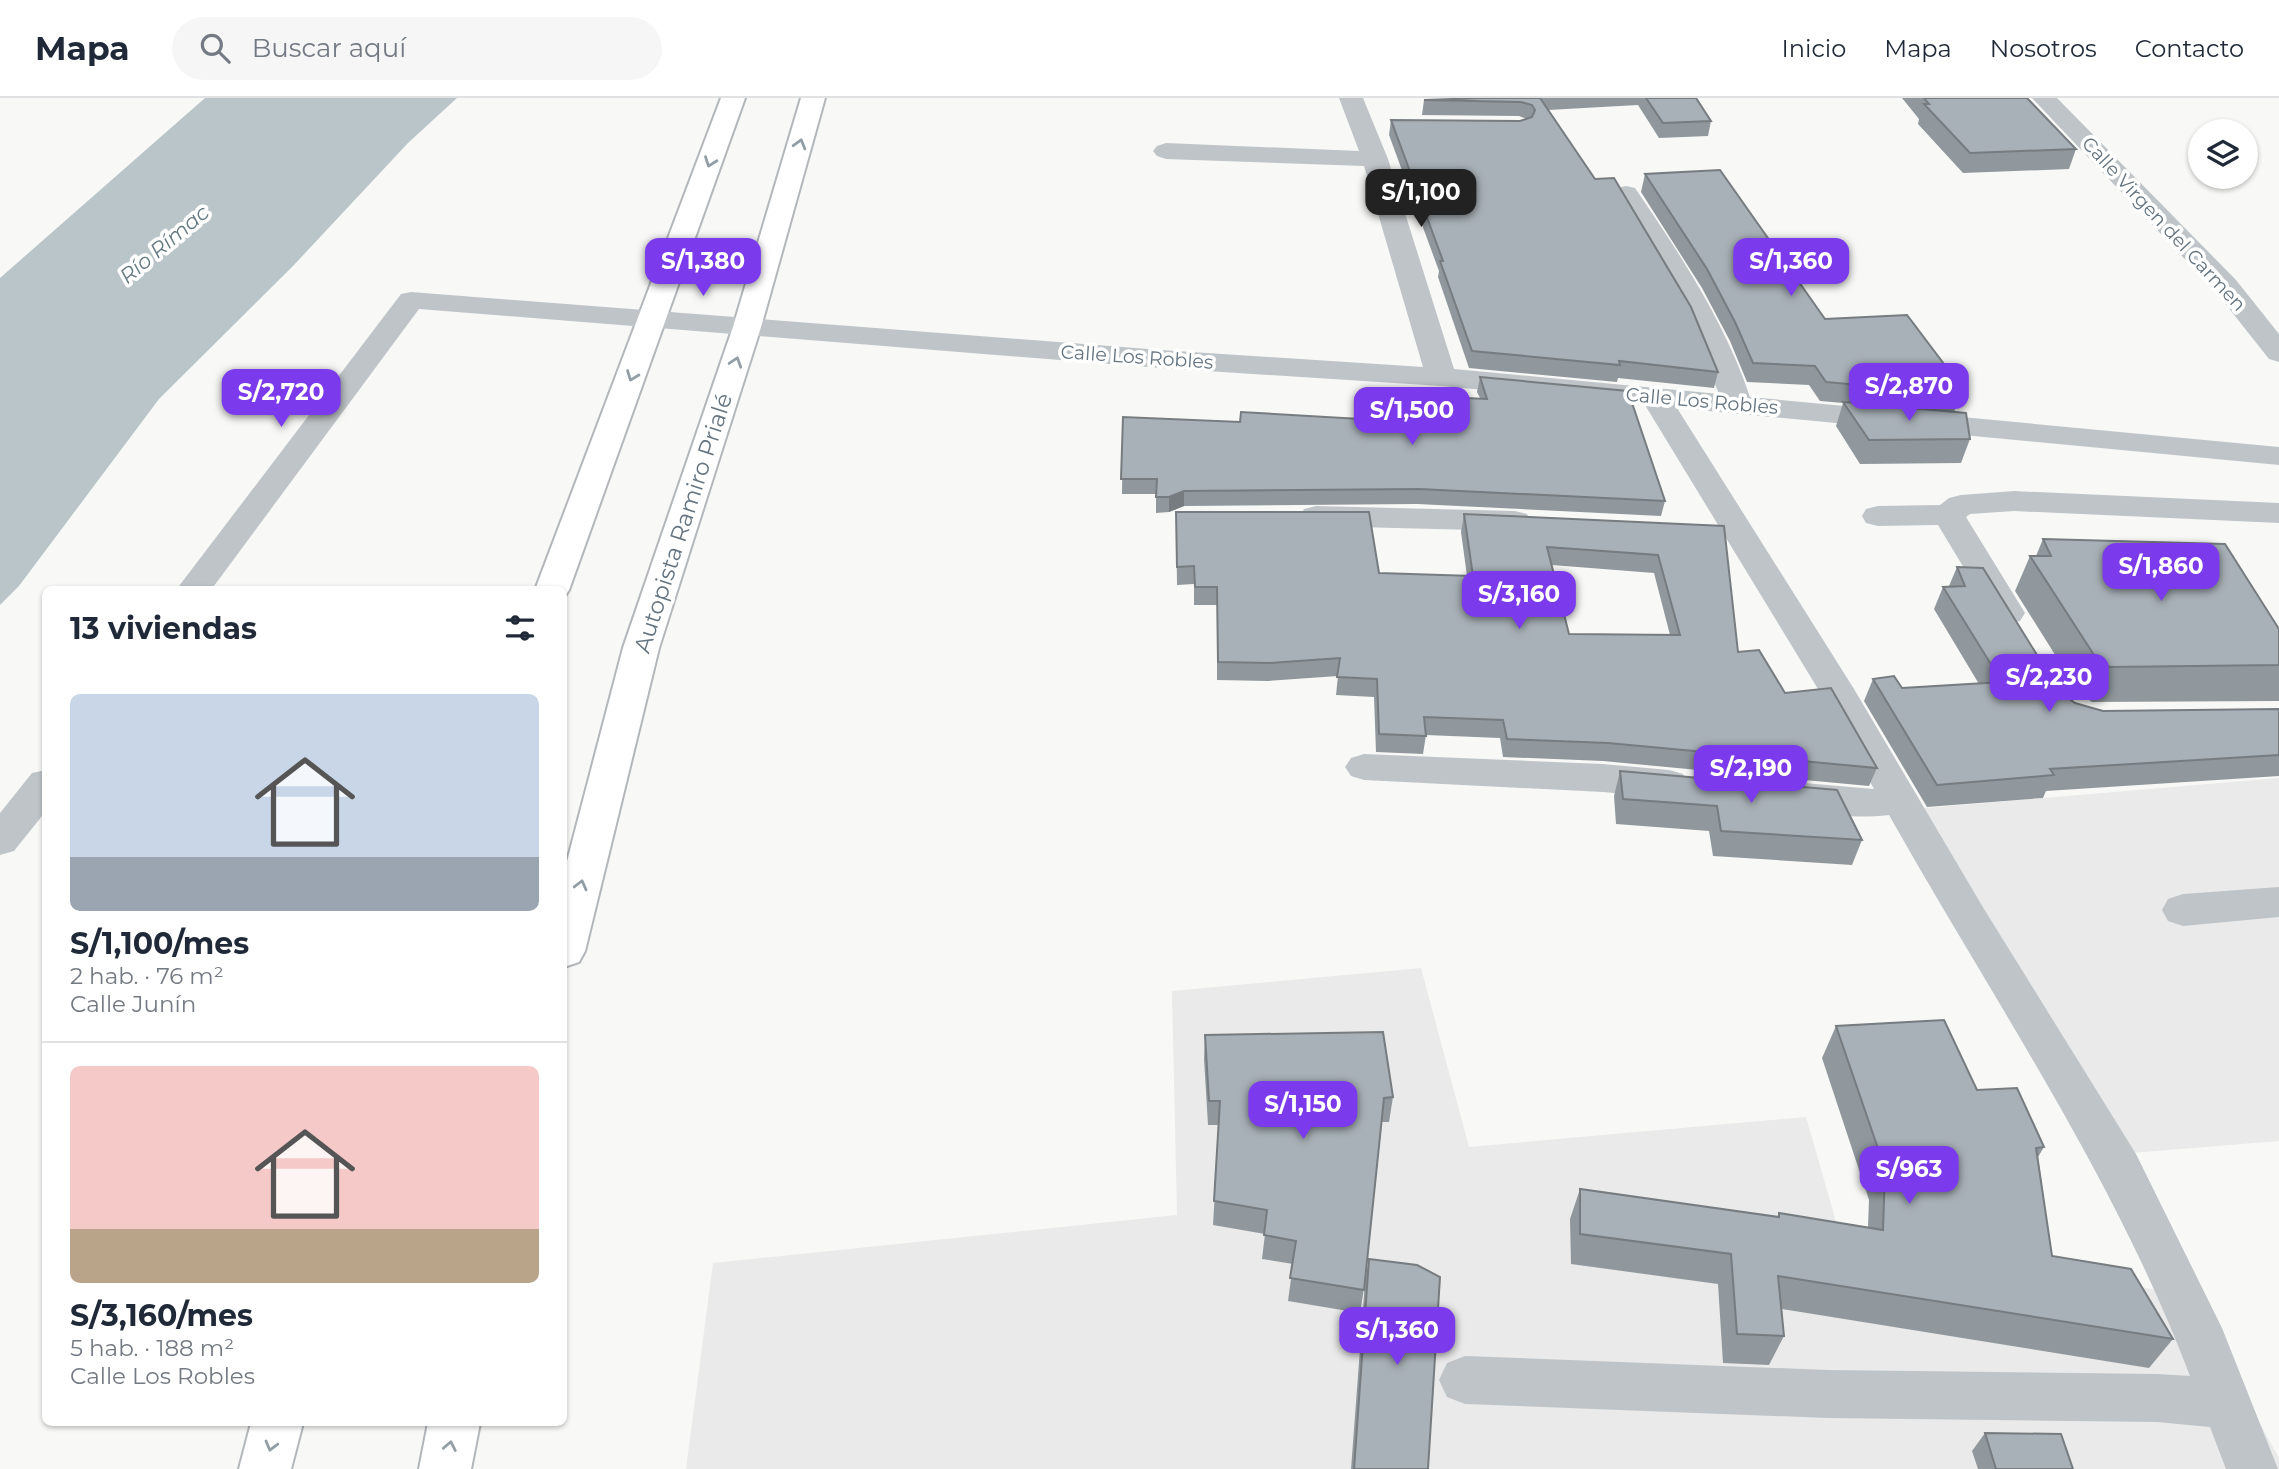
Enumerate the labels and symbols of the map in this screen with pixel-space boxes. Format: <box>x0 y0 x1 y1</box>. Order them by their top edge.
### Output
street label: Calle Virgen del Carmen <box>2077 132 2251 316</box>
one-way arrow <box>791 138 806 150</box>
one-way arrow <box>704 156 718 168</box>
pin: S/1,100 <box>1356 170 1486 229</box>
water label: Río Rímac <box>114 199 214 289</box>
pin: S/1,380 <box>638 238 768 298</box>
pin: S/1,360 <box>1726 238 1856 298</box>
street label: Calle Los Robles <box>1060 340 1214 374</box>
one-way arrow <box>728 356 742 369</box>
pin: S/2,870 <box>1844 364 1974 423</box>
one-way arrow <box>627 369 641 381</box>
pin: S/2,720 <box>216 370 346 429</box>
street label: Calle Los Robles <box>1625 383 1779 419</box>
pin: S/1,500 <box>1347 388 1477 447</box>
street label: Autopista Ramiro Prialé <box>628 390 738 656</box>
pin: S/1,860 <box>2096 544 2226 603</box>
pin: S/3,160 <box>1454 572 1584 631</box>
pin: S/2,230 <box>1984 654 2114 714</box>
pin: S/2,190 <box>1686 746 1816 805</box>
one-way arrow <box>572 879 587 891</box>
pin: S/1,150 <box>1238 1082 1368 1141</box>
pin: S/963 <box>1860 1146 1958 1206</box>
pin: S/1,360 <box>1332 1308 1462 1367</box>
one-way arrow <box>265 1440 279 1452</box>
one-way arrow <box>442 1440 457 1452</box>

